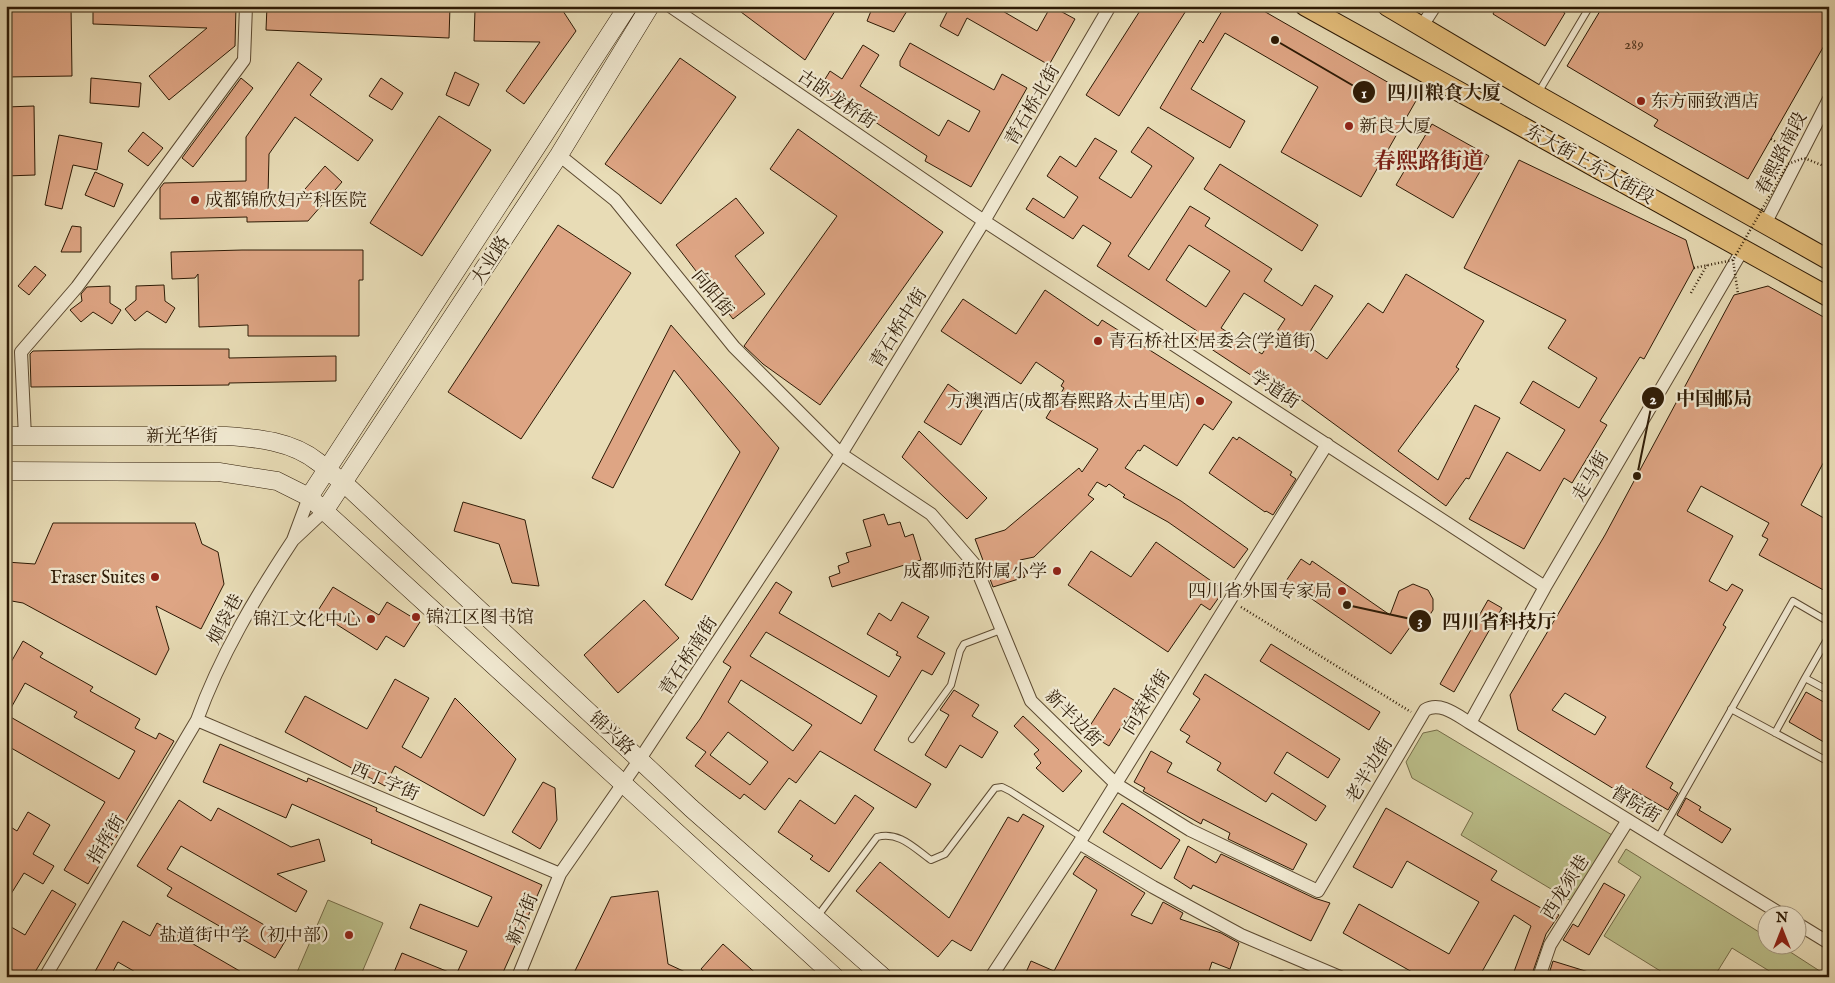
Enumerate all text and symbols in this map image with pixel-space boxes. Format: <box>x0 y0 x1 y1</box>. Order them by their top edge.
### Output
house number: 289 <box>1624 35 1644 54</box>
street label: 青石桥北街 <box>1001 61 1066 150</box>
street label: 古卧龙桥街 <box>792 66 880 135</box>
callout: 四川粮食大厦 <box>1352 75 1511 109</box>
text: 四川粮食大厦 <box>1387 82 1501 106</box>
text: 1 <box>1361 84 1367 103</box>
place label: 东方丽致酒店 <box>1651 91 1759 114</box>
marker: 东方丽致酒店 <box>1635 95 1647 107</box>
street label: 春熙路南段 <box>1752 108 1813 199</box>
place label: 新良大厦 <box>1359 116 1431 139</box>
marker: 新良大厦 <box>1343 120 1355 132</box>
street label: 东大街上东大街段 <box>1521 120 1658 210</box>
district label: 春熙路街道 <box>1374 148 1484 176</box>
place label: 成都锦欣妇产科医院 <box>205 190 367 213</box>
marker: 成都锦欣妇产科医院 <box>189 194 201 206</box>
street label: 大业路 <box>467 232 516 290</box>
street label: 向阳街 <box>686 266 738 322</box>
street label: 青石桥中街 <box>866 285 933 373</box>
place label: 青石桥社区居委会(学道街) <box>1108 331 1315 354</box>
marker: 青石桥社区居委会(学道街) <box>1092 335 1104 347</box>
street label: 学道街 <box>1245 366 1303 415</box>
callout: 中国邮局 <box>1641 381 1762 415</box>
text: 中国邮局 <box>1676 388 1752 412</box>
text: 2 <box>1649 390 1657 409</box>
place label: 万澳酒店(成都春熙路太古里店) <box>947 391 1190 414</box>
marker: 万澳酒店(成都春熙路太古里店) <box>1194 395 1206 407</box>
street label: 新光华街 <box>146 426 218 449</box>
street label: 走马街 <box>1568 448 1615 506</box>
place label: 成都师范附属小学 <box>903 561 1047 584</box>
marker: 成都师范附属小学 <box>1051 565 1063 577</box>
place label: Fraser Suites <box>50 567 145 590</box>
marker: Fraser Suites <box>149 571 161 583</box>
place label: 四川省外国专家局 <box>1188 581 1332 604</box>
marker: 四川省外国专家局 <box>1336 585 1348 597</box>
street label: 烟袋巷 <box>203 590 249 649</box>
callout: 四川省科技厅 <box>1407 604 1566 638</box>
place label: 锦江区图书馆 <box>426 607 534 630</box>
place label: 锦江文化中心 <box>253 609 361 632</box>
marker: 锦江区图书馆 <box>410 611 422 623</box>
text: 四川省科技厅 <box>1442 611 1556 635</box>
text: 3 <box>1417 612 1423 631</box>
marker: 锦江文化中心 <box>365 613 377 625</box>
street label: 青石桥南街 <box>655 613 723 701</box>
street label: 向荣桥街 <box>1118 666 1176 739</box>
street label: 新半边街 <box>1039 685 1107 753</box>
street label: 锦兴路 <box>583 707 639 761</box>
street label: 老半边街 <box>1342 734 1399 808</box>
street label: 西丁字街 <box>347 758 422 807</box>
street label: 督院街 <box>1606 782 1664 829</box>
street label: 指挥街 <box>84 811 131 869</box>
street label: 西龙须巷 <box>1537 851 1595 924</box>
street label: 新开街 <box>503 890 544 949</box>
north arrow <box>1758 906 1808 956</box>
text: N <box>1775 909 1788 927</box>
place label: 盐道街中学（初中部） <box>159 925 339 948</box>
marker: 盐道街中学（初中部） <box>343 929 355 941</box>

